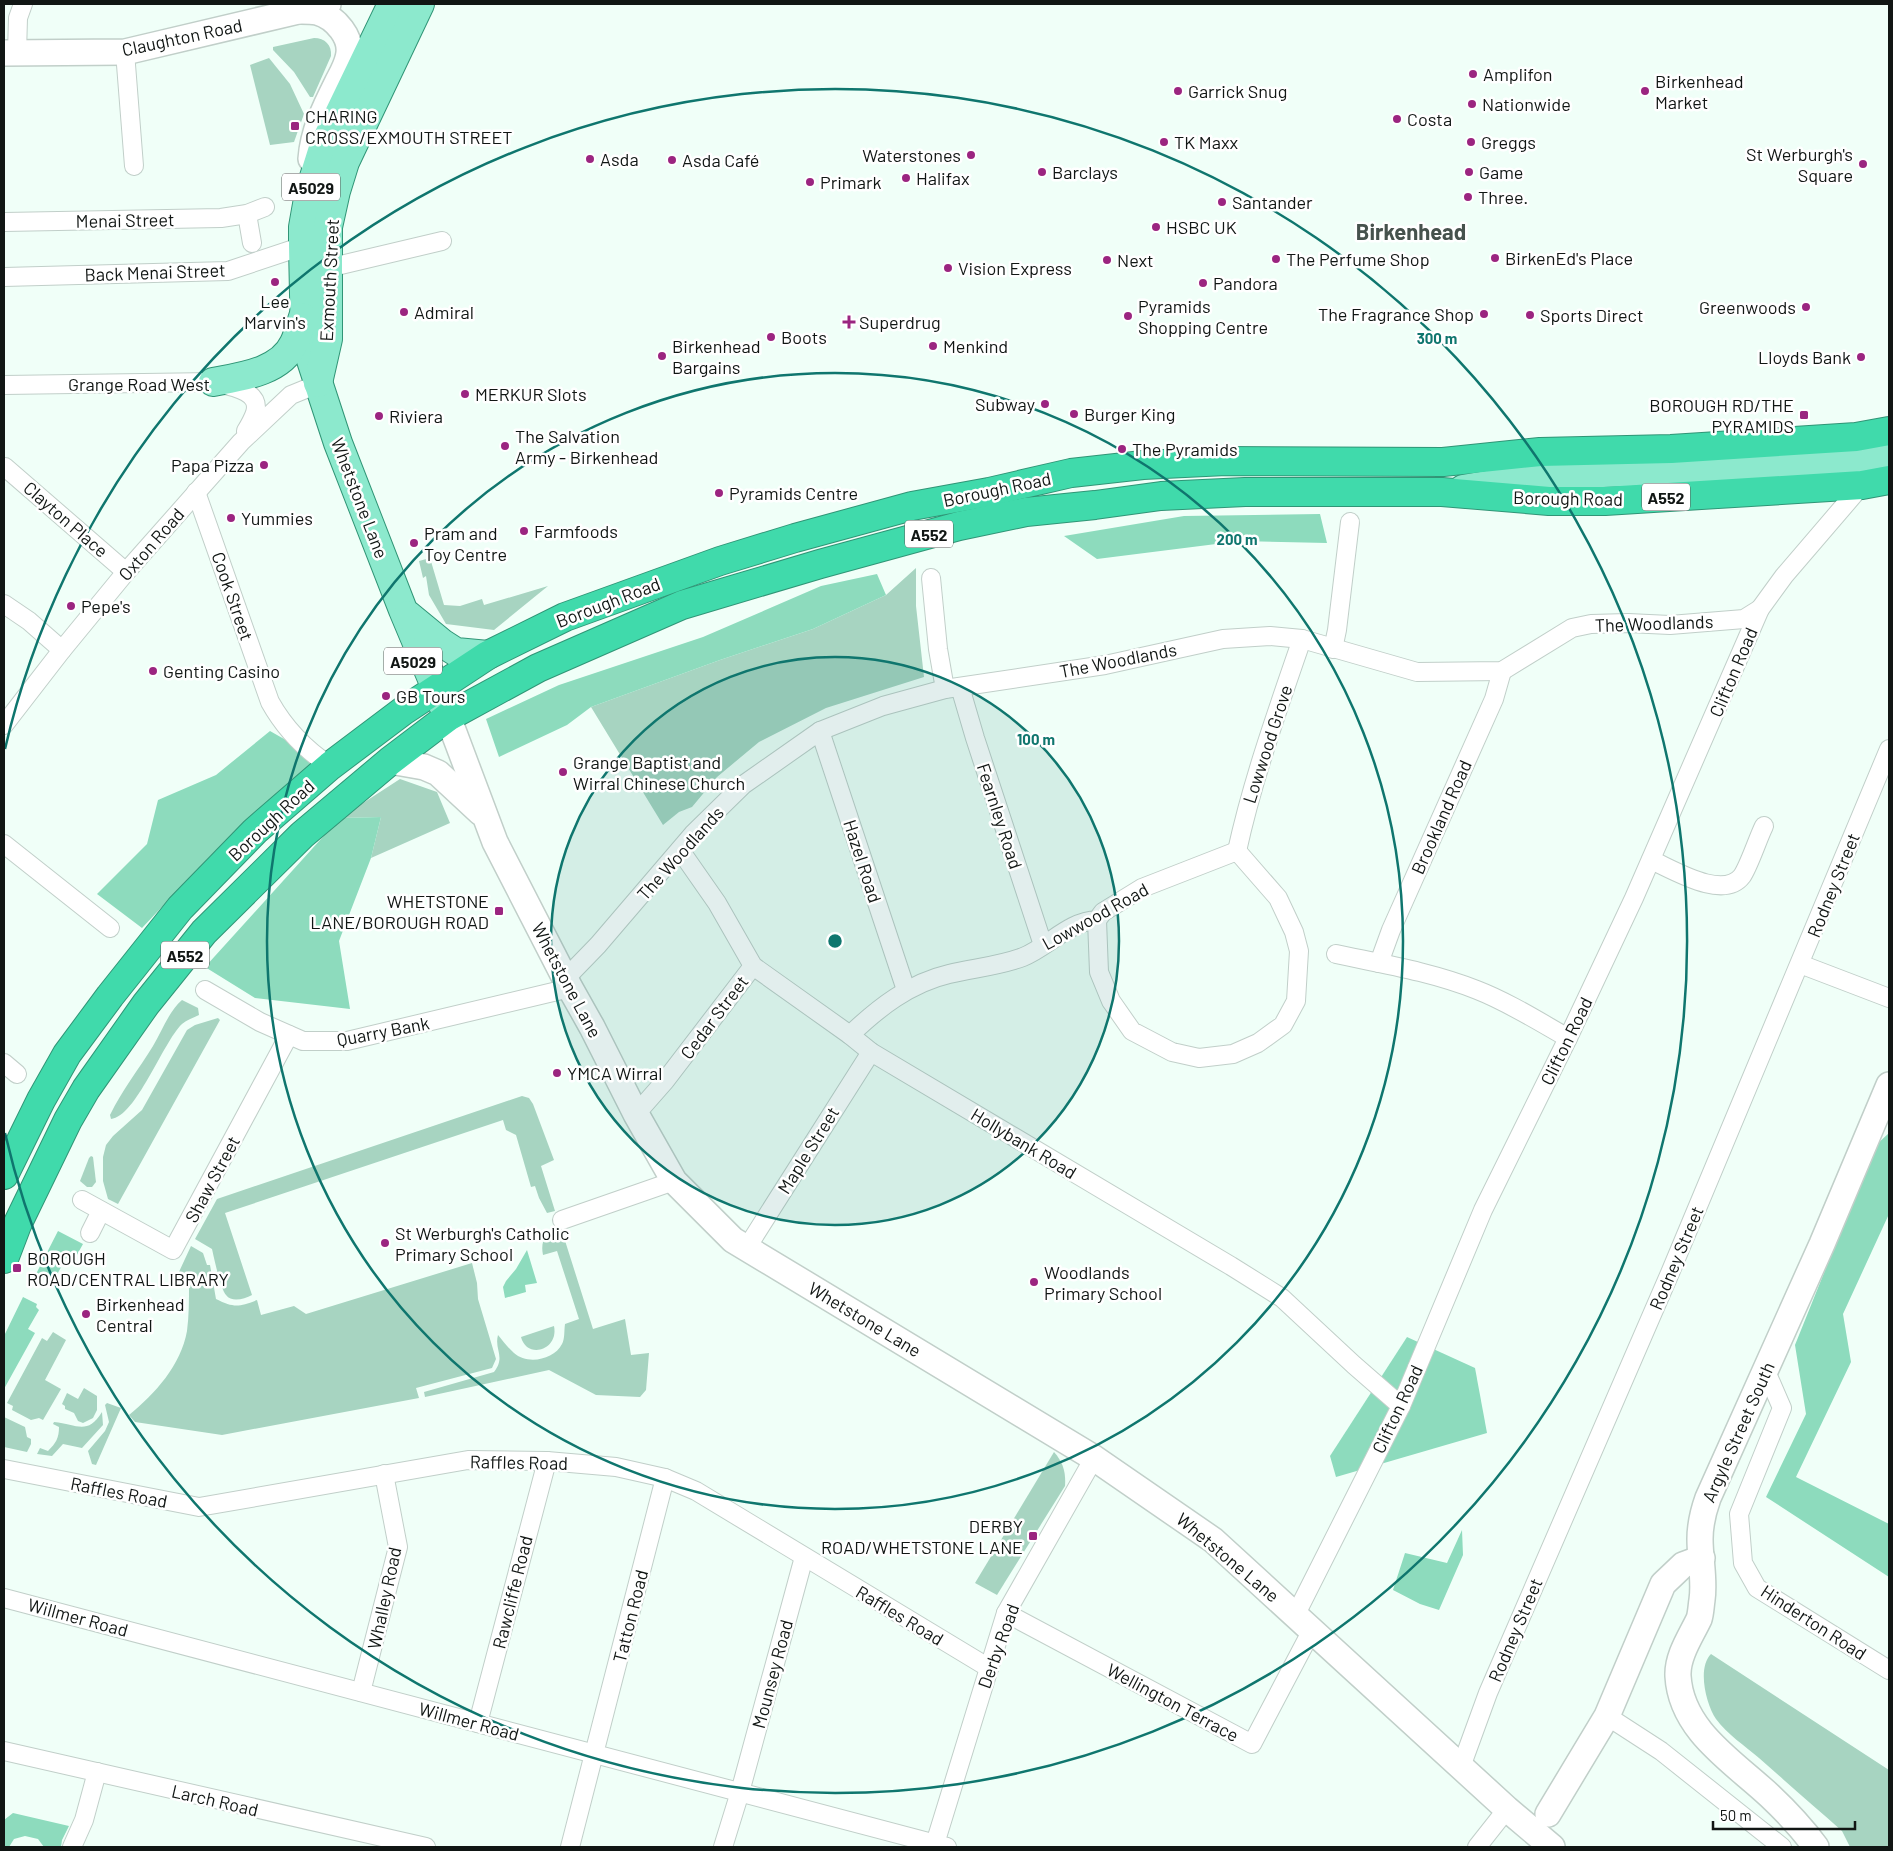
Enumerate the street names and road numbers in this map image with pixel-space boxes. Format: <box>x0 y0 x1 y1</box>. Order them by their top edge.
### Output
street label: Claughton Road <box>120 14 244 60</box>
road number: A5029 <box>282 173 340 200</box>
street label: Menai Street <box>75 208 175 232</box>
street label: Exmouth Street <box>315 218 343 342</box>
street label: Back Menai Street <box>84 259 226 285</box>
street label: Grange Road West <box>68 373 210 395</box>
street label: Whetstone Lane <box>327 435 393 561</box>
street label: Borough Road <box>941 467 1053 511</box>
street label: Clayton Place <box>19 476 113 562</box>
road number: A552 <box>1642 484 1690 511</box>
street label: Borough Road <box>1513 486 1623 510</box>
street label: Oxton Road <box>114 503 188 585</box>
road number: A552 <box>905 520 953 548</box>
street label: Cook Street <box>208 549 258 643</box>
street label: Borough Road <box>553 572 663 632</box>
street label: The Woodlands <box>1594 610 1714 636</box>
street label: Clifton Road <box>1704 624 1762 720</box>
street label: The Woodlands <box>1058 638 1178 682</box>
road number: A5029 <box>384 648 442 674</box>
street label: Lowwood Grove <box>1238 682 1296 806</box>
street label: Brookland Road <box>1406 757 1476 877</box>
street label: Fearnley Road <box>973 760 1027 872</box>
street label: Borough Road <box>223 775 319 865</box>
street label: The Woodlands <box>632 802 728 904</box>
street label: Hazel Road <box>839 817 887 905</box>
street label: Rodney Street <box>1802 830 1864 940</box>
street label: Lowwood Road <box>1038 878 1152 954</box>
street label: Whetstone Lane <box>527 919 607 1041</box>
road number: A552 <box>161 942 209 968</box>
street label: Cedar Street <box>675 971 753 1063</box>
street label: Clifton Road <box>1535 993 1597 1089</box>
street label: Quarry Bank <box>335 1011 431 1051</box>
street label: Maple Street <box>773 1102 843 1198</box>
street label: Hollybank Road <box>967 1103 1081 1183</box>
street label: Shaw Street <box>180 1132 244 1226</box>
street label: Rodney Street <box>1644 1203 1708 1313</box>
street label: Whetstone Lane <box>805 1277 925 1361</box>
street label: Argyle Street South <box>1697 1358 1779 1506</box>
street label: Clifton Road <box>1367 1361 1427 1457</box>
street label: Raffles Road <box>470 1450 568 1474</box>
street label: Raffles Road <box>69 1472 169 1512</box>
street label: Whetstone Lane <box>1172 1508 1284 1606</box>
street label: Rawcliffe Road <box>487 1533 537 1651</box>
street label: Whalley Road <box>362 1545 406 1651</box>
street label: Tatton Road <box>608 1567 652 1665</box>
street label: Rodney Street <box>1483 1575 1547 1685</box>
street label: Raffles Road <box>852 1580 948 1650</box>
street label: Hinderton Road <box>1757 1580 1871 1664</box>
street label: Willmer Road <box>25 1593 131 1641</box>
street label: Derby Road <box>973 1601 1023 1691</box>
street label: Mounsey Road <box>747 1617 797 1731</box>
street label: Wellington Terrace <box>1103 1658 1243 1746</box>
street label: Willmer Road <box>416 1697 522 1745</box>
street label: Larch Road <box>169 1779 261 1821</box>

